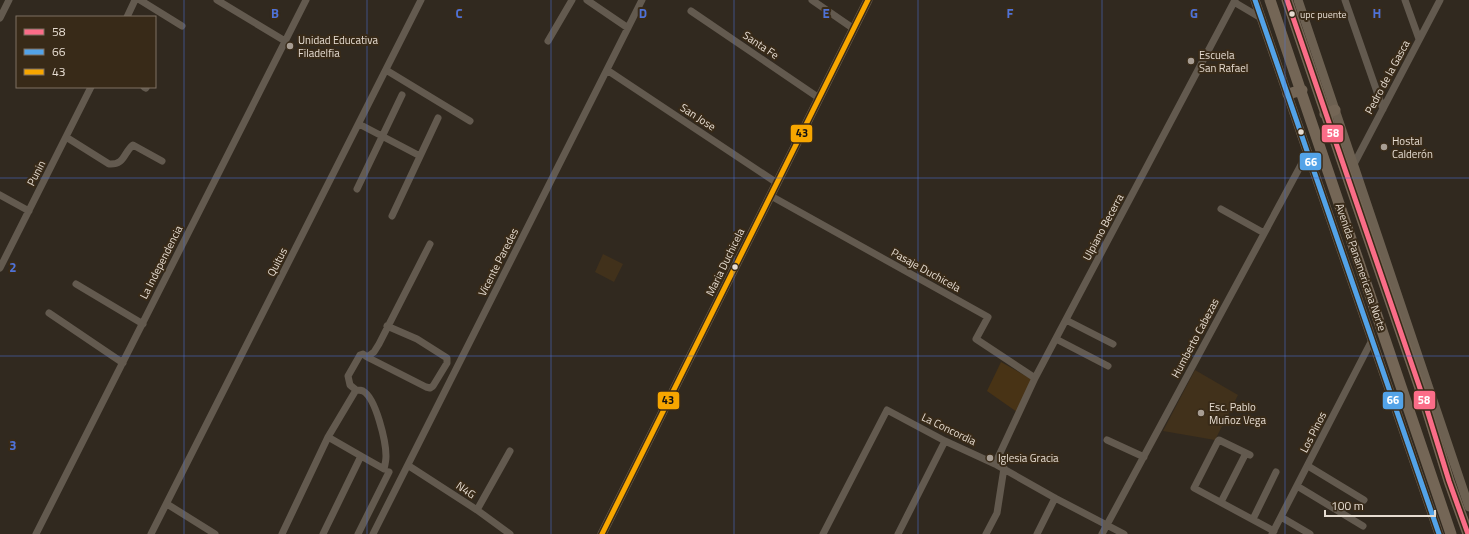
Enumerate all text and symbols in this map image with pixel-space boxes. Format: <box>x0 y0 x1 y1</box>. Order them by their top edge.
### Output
text: B <box>271 3 279 23</box>
text: C <box>455 3 463 23</box>
text: D <box>639 3 647 23</box>
text: E <box>822 3 830 23</box>
text: F <box>1007 3 1014 23</box>
text: G <box>1190 3 1198 23</box>
text: H <box>1373 3 1381 23</box>
place label: upc puente <box>1300 7 1347 22</box>
marker: upc puente <box>1287 9 1297 19</box>
legend <box>16 16 156 88</box>
text: 58 <box>52 22 66 41</box>
street label: Santa Fe <box>740 27 783 63</box>
place label: Unidad Educativa Filadelfia <box>298 32 378 61</box>
street label: Pedro de la Gasca <box>1361 37 1413 117</box>
marker: Unidad Educativa Filadelfia <box>285 41 295 51</box>
text: 66 <box>52 42 66 61</box>
place label: Escuela San Rafael <box>1199 47 1248 76</box>
marker: Escuela San Rafael <box>1186 56 1196 66</box>
text: 43 <box>52 62 65 81</box>
street label: San Jose <box>677 100 719 135</box>
line badge: 43 <box>790 124 813 143</box>
line badge: 58 <box>1321 124 1344 143</box>
text: 43 <box>796 125 808 141</box>
text: 58 <box>1327 125 1339 141</box>
unlabelled marker <box>1296 127 1306 137</box>
place label: Hostal Calderón <box>1392 133 1433 162</box>
marker: Hostal Calderón <box>1379 142 1389 152</box>
line badge: 66 <box>1299 152 1322 171</box>
text: 66 <box>1305 154 1317 170</box>
street label: Punin <box>23 157 49 188</box>
street label: Ulpiano Becerra <box>1079 190 1127 263</box>
street label: Avenida Panamericana Norte <box>1332 201 1391 333</box>
street label: La Independencia <box>136 222 187 301</box>
street label: Vicente Paredes <box>474 225 522 299</box>
street label: Maria Duchicela <box>702 225 748 298</box>
street label: Pasaje Duchicela <box>888 244 964 296</box>
street label: Quitus <box>263 245 291 279</box>
text: 2 <box>9 257 17 277</box>
unlabelled marker <box>730 262 740 272</box>
street label: Humberto Cabezas <box>1167 295 1223 381</box>
line badge: 58 <box>1413 390 1436 410</box>
line badge: 43 <box>657 391 680 410</box>
line badge: 66 <box>1382 391 1404 410</box>
text: 43 <box>662 392 674 408</box>
text: 66 <box>1387 392 1399 408</box>
text: 58 <box>1418 392 1430 408</box>
place label: Esc. Pablo Muñoz Vega <box>1209 399 1266 428</box>
marker: Esc. Pablo Muñoz Vega <box>1196 408 1206 418</box>
street label: La Concordia <box>919 409 979 449</box>
street label: Los Pinos <box>1296 409 1330 455</box>
text: 3 <box>9 435 17 455</box>
place label: Iglesia Gracia <box>998 450 1059 466</box>
marker: Iglesia Gracia <box>985 453 995 463</box>
street label: N4G <box>453 478 479 502</box>
scale bar <box>1325 492 1435 518</box>
text: 100 m <box>1331 496 1364 515</box>

